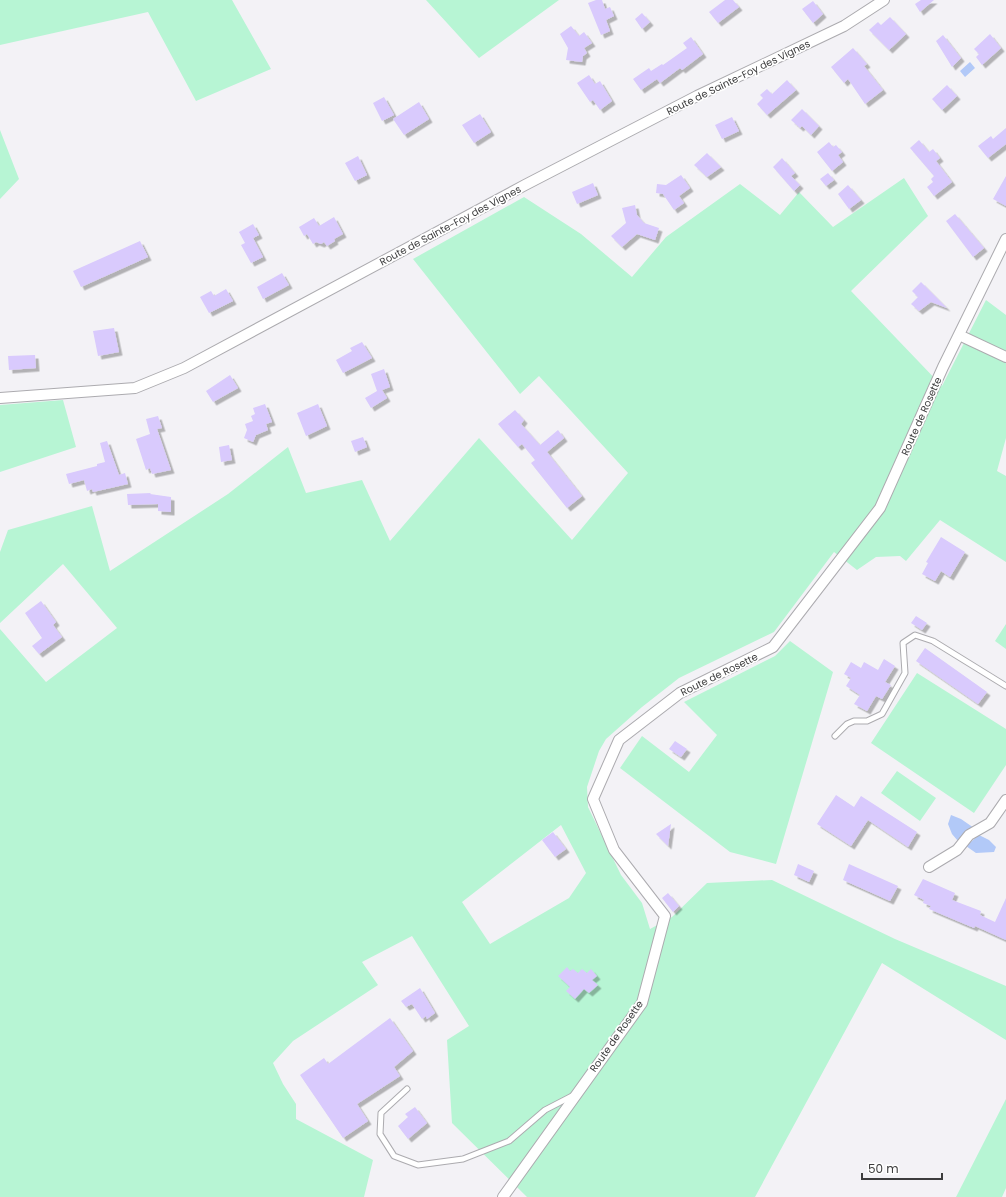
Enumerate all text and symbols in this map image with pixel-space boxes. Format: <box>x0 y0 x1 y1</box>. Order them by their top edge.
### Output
street label: Route de Sainte-Foy des Vignes <box>664 36 813 119</box>
street label: Route de Sainte-Foy des Vignes <box>377 182 524 269</box>
street label: Route de Rosette <box>897 375 945 458</box>
street label: Route de Rosette <box>678 649 760 700</box>
street label: Route de Rosette <box>586 997 647 1075</box>
scale bar <box>862 1155 942 1181</box>
text: 50 m <box>868 1160 899 1177</box>

